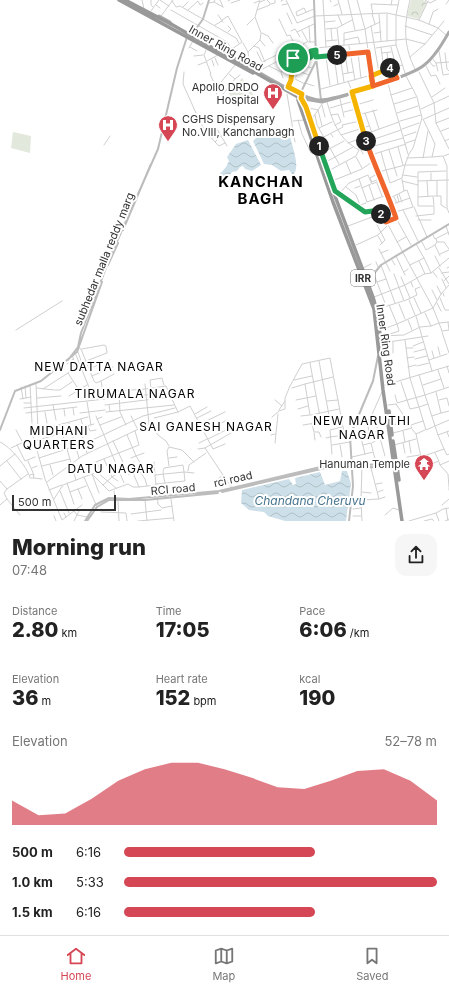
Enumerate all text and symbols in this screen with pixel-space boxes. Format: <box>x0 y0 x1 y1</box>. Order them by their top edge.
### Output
street label: Inner Ring Road <box>187 22 265 74</box>
pin <box>276 41 310 75</box>
pin: 5 <box>327 45 347 65</box>
icon: arrive <box>282 47 304 69</box>
text: 5 <box>333 48 341 62</box>
pin: 4 <box>380 58 400 78</box>
text: 4 <box>386 61 394 75</box>
place label: Apollo DRDO Hospital <box>192 80 259 107</box>
hospital icon: Apollo DRDO Hospital <box>262 82 284 110</box>
place label: CGHS Dispensary No.VIII, Kanchanbagh <box>182 112 295 139</box>
hospital icon: CGHS Dispensary No.VIII, Kanchanbagh <box>157 114 179 142</box>
pin: 3 <box>356 131 376 151</box>
text: 3 <box>362 134 370 148</box>
pin: 1 <box>309 136 329 156</box>
text: 1 <box>317 139 321 153</box>
district label: KANCHAN BAGH <box>218 172 304 208</box>
street label: subhedar malla reddy marg <box>71 190 137 328</box>
pin: 2 <box>371 204 391 224</box>
text: 2 <box>378 207 384 221</box>
road number: IRR <box>351 270 375 286</box>
street label: Inner Ring Road <box>373 303 399 387</box>
district label: NEW DATTA NAGAR <box>34 359 164 374</box>
district label: TIRUMALA NAGAR <box>75 386 195 401</box>
district label: NEW MARUTHI NAGAR <box>313 413 411 442</box>
district label: SAI GANESH NAGAR <box>139 419 273 434</box>
district label: MIDHANI QUARTERS <box>23 423 95 452</box>
temple icon: Hanuman Temple <box>413 453 435 481</box>
place label: Hanuman Temple <box>319 457 410 471</box>
district label: DATU NAGAR <box>67 461 155 476</box>
street label: rci road <box>212 468 254 490</box>
street label: RCI road <box>150 480 196 498</box>
scale bar <box>12 493 116 512</box>
water label: Chandana Cheruvu <box>254 493 366 508</box>
text: 500 m <box>18 495 51 509</box>
text: Morning run <box>12 534 146 560</box>
button: share <box>395 534 437 576</box>
text: 07:48 <box>12 562 47 578</box>
text: Distance <box>12 604 57 618</box>
text: Time <box>156 604 181 618</box>
text: Pace <box>299 604 325 618</box>
text: 2.80 <box>12 618 58 642</box>
text: 17:05 <box>156 618 210 642</box>
text: 6:06 <box>299 618 347 642</box>
text: km <box>58 626 77 640</box>
text: /km <box>347 626 369 640</box>
text: Elevation <box>12 672 59 686</box>
text: Heart rate <box>156 672 208 686</box>
text: kcal <box>299 672 320 686</box>
text: 36 <box>12 686 38 710</box>
text: 152 <box>156 686 190 710</box>
text: 190 <box>299 686 335 710</box>
text: m <box>38 694 51 708</box>
text: bpm <box>190 694 216 708</box>
text: Elevation <box>12 733 68 749</box>
text: 52–78 m <box>384 733 437 749</box>
text: 500 m <box>12 844 53 860</box>
text: 6:16 <box>76 844 101 860</box>
text: 1.0 km <box>12 874 53 890</box>
text: 5:33 <box>76 874 104 890</box>
text: 1.5 km <box>12 904 53 920</box>
text: 6:16 <box>76 904 101 920</box>
tab: Home <box>61 945 91 983</box>
tab: Map <box>212 945 235 983</box>
tab: Saved <box>356 945 388 983</box>

